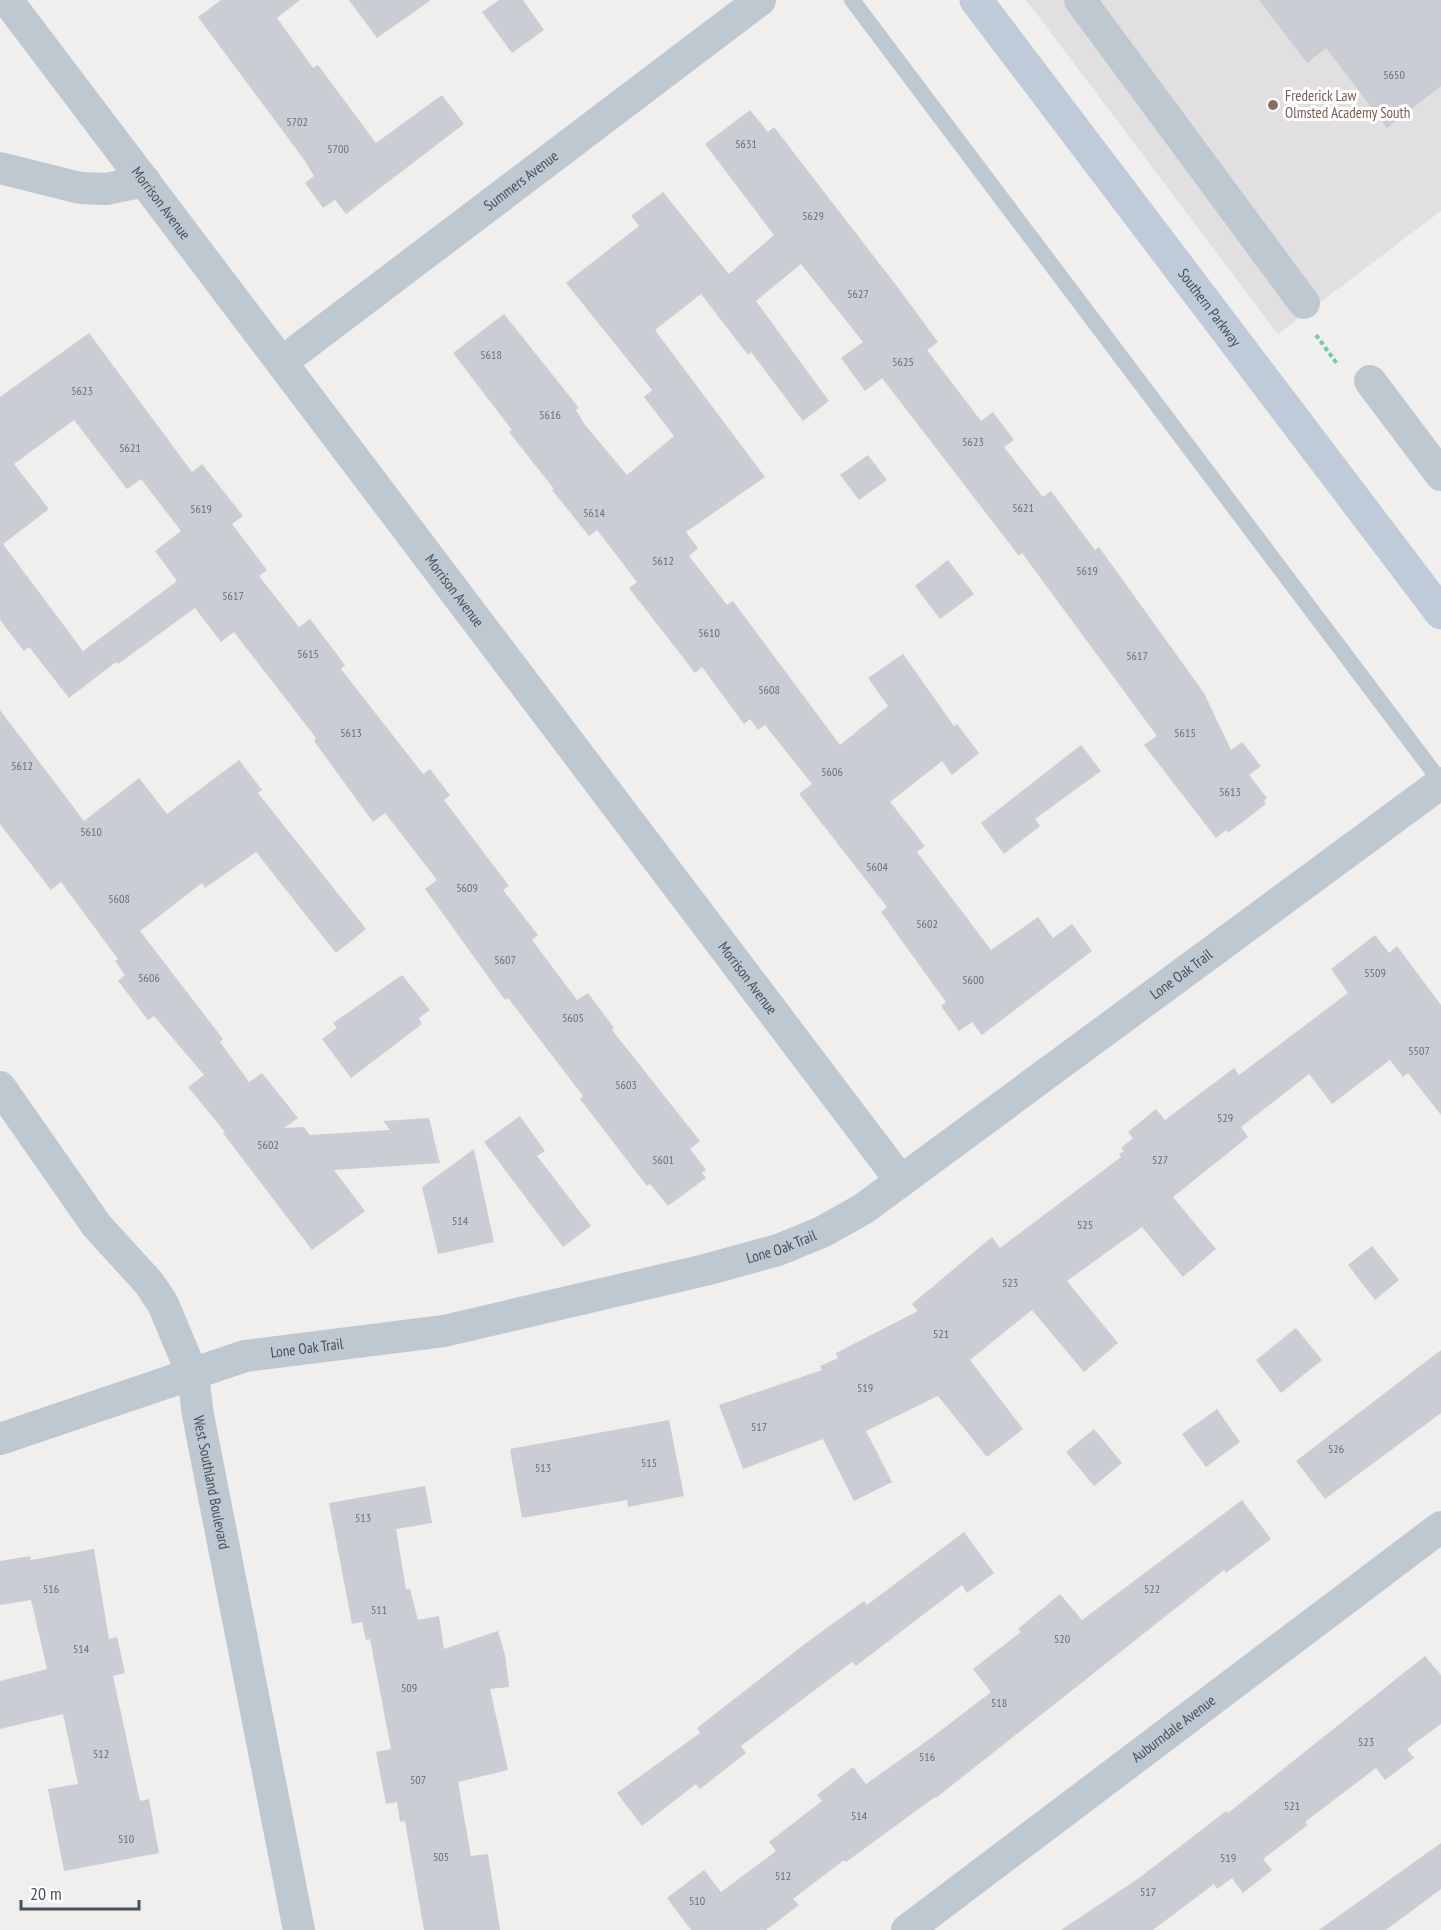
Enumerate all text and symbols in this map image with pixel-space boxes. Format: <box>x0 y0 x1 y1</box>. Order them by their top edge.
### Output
house number: 5650 <box>1383 67 1405 82</box>
place label: Frederick Law Olmsted Academy South <box>1285 86 1410 122</box>
marker: Frederick Law Olmsted Academy South <box>1266 98 1280 112</box>
house number: 5702 <box>286 114 308 129</box>
house number: 5631 <box>735 136 757 151</box>
house number: 5700 <box>327 141 349 156</box>
street label: Summers Avenue <box>480 146 562 215</box>
street label: Morrison Avenue <box>128 163 195 243</box>
house number: 5629 <box>802 208 824 223</box>
street label: Southern Parkway <box>1174 264 1246 350</box>
house number: 5627 <box>847 286 869 301</box>
house number: 5618 <box>480 347 502 362</box>
house number: 5625 <box>892 354 914 369</box>
house number: 5623 <box>71 383 93 398</box>
house number: 5616 <box>539 407 561 422</box>
house number: 5623 <box>962 434 984 449</box>
house number: 5621 <box>119 440 141 455</box>
house number: 5621 <box>1012 500 1034 515</box>
house number: 5619 <box>190 501 212 516</box>
house number: 5614 <box>583 505 605 520</box>
street label: Morrison Avenue <box>421 550 488 631</box>
house number: 5612 <box>652 553 674 568</box>
house number: 5619 <box>1076 563 1098 578</box>
house number: 5617 <box>222 588 244 603</box>
house number: 5610 <box>698 625 720 640</box>
house number: 5615 <box>297 646 319 661</box>
house number: 5617 <box>1126 648 1148 663</box>
house number: 5608 <box>758 682 780 697</box>
house number: 5613 <box>340 725 362 740</box>
house number: 5615 <box>1174 725 1196 740</box>
house number: 5612 <box>11 758 33 773</box>
house number: 5606 <box>821 764 843 779</box>
house number: 5613 <box>1219 784 1241 799</box>
house number: 5610 <box>80 824 102 839</box>
house number: 5604 <box>866 859 888 874</box>
house number: 5609 <box>456 880 478 895</box>
house number: 5608 <box>108 891 130 906</box>
house number: 5602 <box>916 916 938 931</box>
street label: Morrison Avenue <box>714 938 782 1018</box>
street label: Lone Oak Trail <box>1146 944 1216 1003</box>
house number: 5607 <box>494 952 516 967</box>
house number: 5509 <box>1364 965 1386 980</box>
house number: 5606 <box>138 970 160 985</box>
house number: 5600 <box>962 972 984 987</box>
house number: 5605 <box>562 1010 584 1025</box>
house number: 5507 <box>1408 1043 1430 1058</box>
house number: 5603 <box>615 1077 637 1092</box>
house number: 529 <box>1217 1110 1233 1125</box>
house number: 5602 <box>257 1137 279 1152</box>
house number: 5601 <box>652 1152 674 1167</box>
house number: 527 <box>1152 1152 1168 1167</box>
house number: 514 <box>452 1213 469 1228</box>
house number: 525 <box>1077 1217 1093 1232</box>
street label: Lone Oak Trail <box>744 1225 819 1267</box>
house number: 523 <box>1002 1275 1018 1290</box>
house number: 521 <box>933 1326 949 1341</box>
street label: Lone Oak Trail <box>269 1334 345 1362</box>
house number: 519 <box>857 1380 873 1395</box>
street label: West Southland Boulevard <box>189 1414 234 1551</box>
house number: 517 <box>751 1419 767 1434</box>
house number: 526 <box>1328 1441 1344 1456</box>
house number: 515 <box>641 1455 657 1470</box>
house number: 513 <box>535 1460 551 1475</box>
house number: 513 <box>355 1510 371 1525</box>
house number: 516 <box>43 1581 59 1596</box>
house number: 522 <box>1144 1581 1160 1596</box>
house number: 511 <box>371 1602 387 1617</box>
house number: 520 <box>1054 1631 1070 1646</box>
house number: 514 <box>73 1641 90 1656</box>
house number: 509 <box>401 1680 417 1695</box>
street label: Auburndale Avenue <box>1128 1691 1219 1766</box>
house number: 518 <box>991 1695 1007 1710</box>
house number: 523 <box>1358 1734 1374 1749</box>
house number: 512 <box>93 1746 109 1761</box>
house number: 516 <box>919 1749 935 1764</box>
house number: 507 <box>410 1772 426 1787</box>
house number: 521 <box>1284 1798 1300 1813</box>
house number: 514 <box>851 1808 868 1823</box>
house number: 510 <box>118 1831 134 1846</box>
house number: 505 <box>433 1849 449 1864</box>
house number: 519 <box>1220 1850 1236 1865</box>
house number: 512 <box>775 1868 791 1883</box>
scale bar <box>21 1873 140 1911</box>
text: 20 m <box>30 1882 62 1905</box>
house number: 517 <box>1140 1884 1156 1899</box>
house number: 510 <box>689 1893 705 1908</box>

